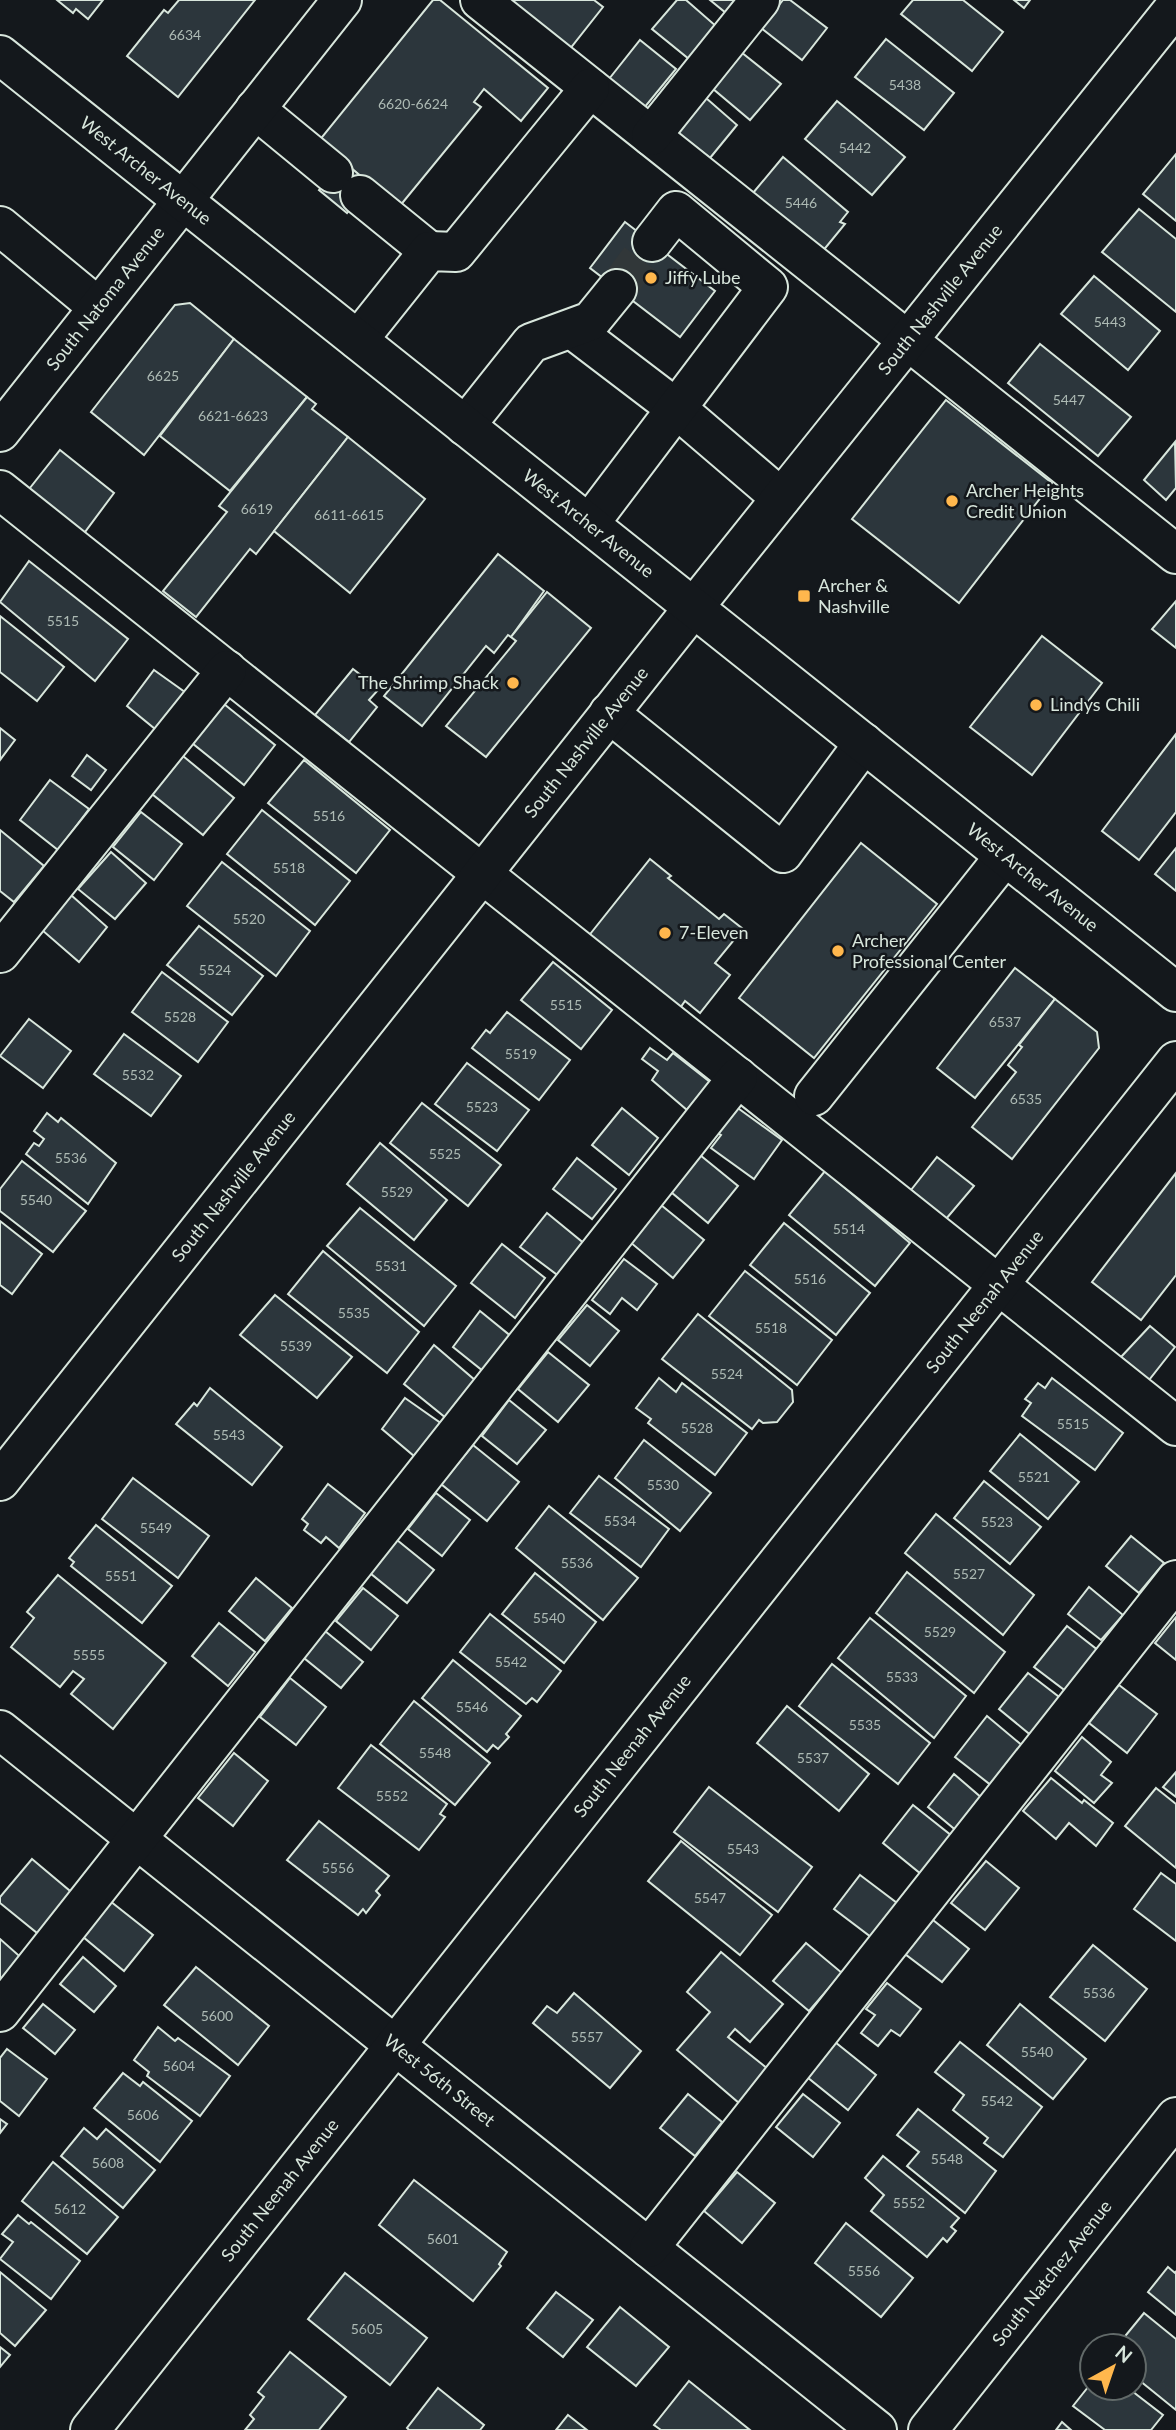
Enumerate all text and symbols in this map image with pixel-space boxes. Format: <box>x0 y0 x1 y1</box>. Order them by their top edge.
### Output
house number: 6634 <box>169 26 201 43</box>
house number: 5438 <box>889 76 921 93</box>
house number: 6620-6624 <box>378 95 448 112</box>
street label: West Archer Avenue <box>76 111 216 229</box>
house number: 5442 <box>839 139 871 156</box>
house number: 5446 <box>785 194 817 211</box>
street label: South Nashville Avenue <box>873 219 1007 379</box>
street label: South Natoma Avenue <box>41 222 168 374</box>
place label: Jiffy Lube <box>665 266 741 288</box>
marker: Jiffy Lube <box>643 270 659 286</box>
house number: 5443 <box>1094 313 1126 330</box>
house number: 6625 <box>147 367 179 384</box>
house number: 5447 <box>1053 391 1085 408</box>
house number: 6621-6623 <box>198 407 268 424</box>
street label: West Archer Avenue <box>519 464 659 582</box>
place label: Archer Heights Credit Union <box>966 479 1084 522</box>
marker: Archer Heights Credit Union <box>944 493 960 509</box>
house number: 6619 <box>241 500 273 517</box>
house number: 6611-6615 <box>314 506 384 523</box>
place label: Archer & Nashville <box>818 574 890 617</box>
marker: Archer & Nashville <box>796 588 812 604</box>
house number: 5515 <box>47 612 79 629</box>
street label: South Nashville Avenue <box>519 662 652 822</box>
place label: The Shrimp Shack <box>358 671 500 693</box>
marker: The Shrimp Shack <box>505 675 521 691</box>
place label: Lindys Chili <box>1050 693 1140 715</box>
marker: Lindys Chili <box>1028 697 1044 713</box>
house number: 5516 <box>313 807 345 824</box>
street label: West Archer Avenue <box>963 818 1103 936</box>
house number: 5518 <box>273 859 305 876</box>
house number: 5520 <box>233 910 265 927</box>
place label: 7-Eleven <box>679 921 749 943</box>
marker: 7-Eleven <box>657 925 673 941</box>
place label: Archer Professional Center <box>852 929 1006 972</box>
marker: Archer Professional Center <box>830 943 846 959</box>
house number: 5524 <box>199 961 231 978</box>
house number: 5515 <box>550 996 582 1013</box>
house number: 5528 <box>164 1008 196 1025</box>
house number: 6537 <box>989 1013 1021 1030</box>
house number: 5519 <box>505 1045 537 1062</box>
house number: 5532 <box>122 1066 154 1083</box>
house number: 6535 <box>1010 1090 1042 1107</box>
house number: 5523 <box>466 1098 498 1115</box>
street label: South Nashville Avenue <box>166 1106 300 1266</box>
house number: 5525 <box>429 1145 461 1162</box>
house number: 5536 <box>55 1149 87 1166</box>
house number: 5529 <box>381 1183 413 1200</box>
house number: 5540 <box>20 1191 52 1208</box>
house number: 5514 <box>833 1220 865 1237</box>
street label: South Neenah Avenue <box>921 1225 1048 1377</box>
house number: 5531 <box>375 1257 407 1274</box>
house number: 5516 <box>794 1270 826 1287</box>
house number: 5535 <box>338 1304 370 1321</box>
house number: 5518 <box>755 1319 787 1336</box>
house number: 5539 <box>280 1337 312 1354</box>
house number: 5524 <box>711 1365 743 1382</box>
house number: 5515 <box>1057 1415 1089 1432</box>
house number: 5528 <box>681 1419 713 1436</box>
house number: 5543 <box>213 1426 245 1443</box>
house number: 5521 <box>1018 1468 1050 1485</box>
house number: 5530 <box>647 1476 679 1493</box>
house number: 5534 <box>604 1512 636 1529</box>
house number: 5523 <box>981 1513 1013 1530</box>
house number: 5549 <box>140 1519 172 1536</box>
house number: 5536 <box>561 1554 593 1571</box>
house number: 5527 <box>953 1565 985 1582</box>
house number: 5551 <box>105 1567 137 1584</box>
house number: 5540 <box>533 1609 565 1626</box>
house number: 5529 <box>924 1623 956 1640</box>
house number: 5555 <box>73 1646 105 1663</box>
house number: 5542 <box>495 1653 527 1670</box>
house number: 5533 <box>886 1668 918 1685</box>
street label: South Neenah Avenue <box>568 1670 695 1821</box>
house number: 5546 <box>456 1698 488 1715</box>
house number: 5535 <box>849 1716 881 1733</box>
house number: 5548 <box>419 1744 451 1761</box>
house number: 5537 <box>797 1749 829 1766</box>
house number: 5552 <box>376 1787 408 1804</box>
house number: 5543 <box>727 1840 759 1857</box>
house number: 5556 <box>322 1859 354 1876</box>
house number: 5547 <box>694 1889 726 1906</box>
house number: 5536 <box>1083 1984 1115 2001</box>
house number: 5600 <box>201 2007 233 2024</box>
house number: 5557 <box>571 2028 603 2045</box>
street label: West 56th Street <box>380 2029 500 2131</box>
house number: 5540 <box>1021 2043 1053 2060</box>
house number: 5604 <box>163 2057 195 2074</box>
house number: 5542 <box>981 2092 1013 2109</box>
house number: 5606 <box>127 2106 159 2123</box>
street label: South Neenah Avenue <box>216 2114 343 2266</box>
house number: 5548 <box>931 2150 963 2167</box>
house number: 5608 <box>92 2154 124 2171</box>
house number: 5552 <box>893 2194 925 2211</box>
street label: South Natchez Avenue <box>987 2195 1116 2350</box>
house number: 5612 <box>54 2200 86 2217</box>
house number: 5601 <box>427 2230 459 2247</box>
house number: 5556 <box>848 2262 880 2279</box>
house number: 5605 <box>351 2320 383 2337</box>
north arrow <box>1078 2332 1148 2402</box>
text: N <box>1111 2340 1137 2367</box>

